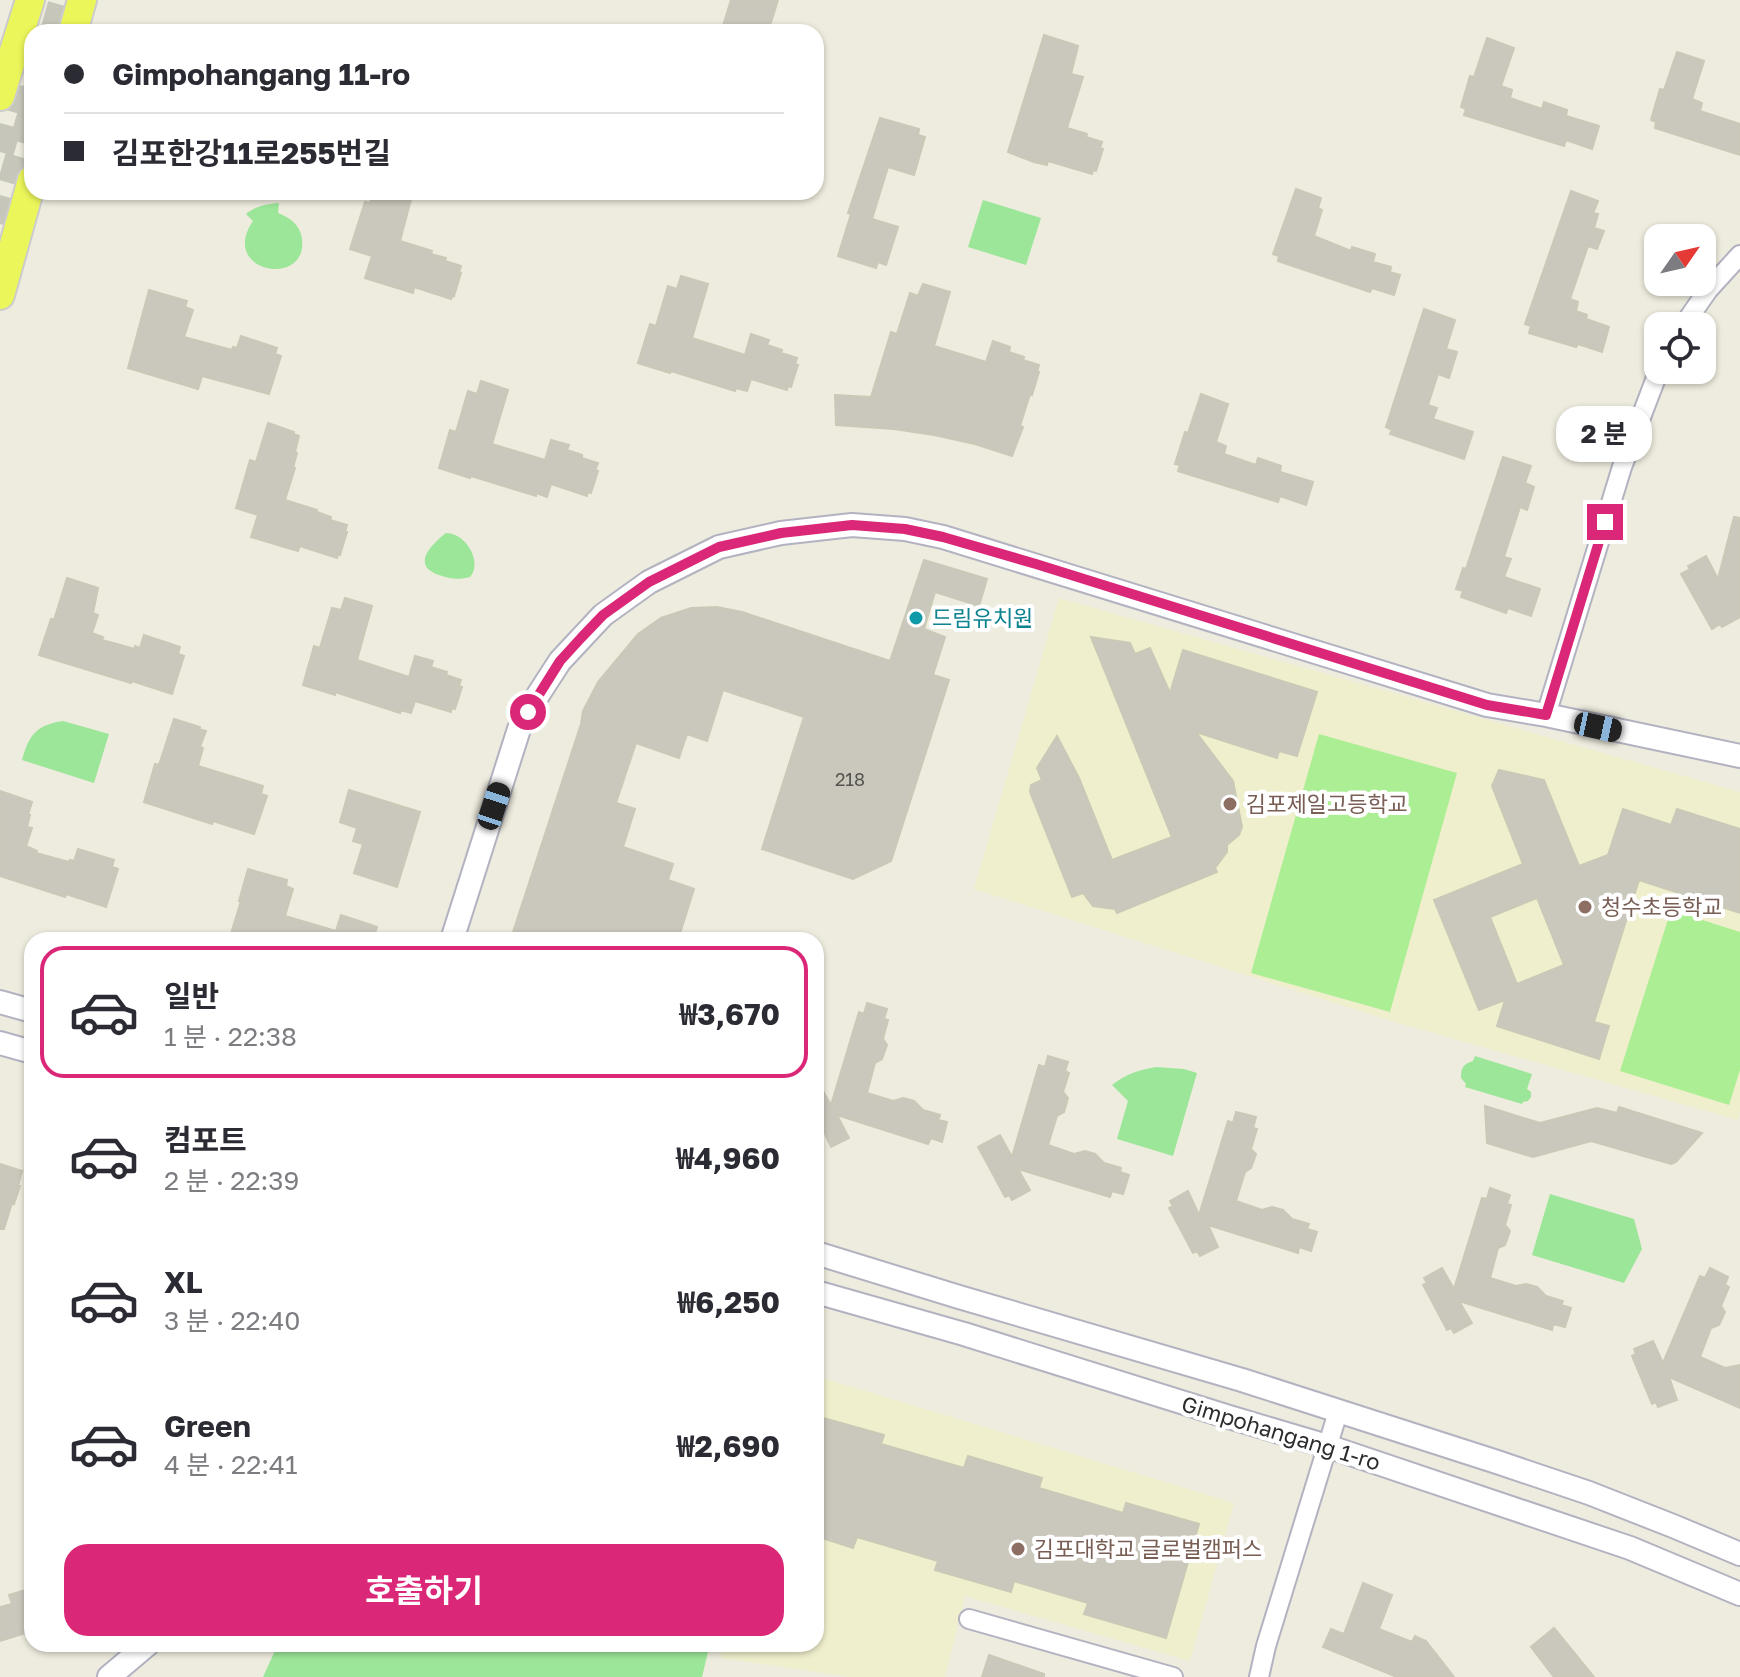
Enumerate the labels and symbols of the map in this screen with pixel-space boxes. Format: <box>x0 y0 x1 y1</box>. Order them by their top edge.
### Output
north arrow <box>1644 224 1716 296</box>
callout: 2 분 <box>1557 406 1653 462</box>
route end <box>1587 504 1623 540</box>
place label: 드림유치원 <box>932 604 1033 631</box>
marker: 드림유치원 <box>907 609 925 627</box>
route start <box>510 694 546 730</box>
car <box>1572 710 1624 744</box>
house number: 218 <box>835 768 865 790</box>
car <box>475 779 513 833</box>
place label: 김포제일고등학교 <box>1246 790 1408 817</box>
marker: 김포제일고등학교 <box>1221 795 1239 813</box>
place label: 청수초등학교 <box>1601 893 1722 920</box>
marker: 청수초등학교 <box>1576 898 1594 916</box>
street label: Gimpohangang 1-ro <box>1179 1389 1384 1476</box>
place label: 김포대학교 글로벌캠퍼스 <box>1034 1535 1262 1562</box>
marker: 김포대학교 글로벌캠퍼스 <box>1009 1540 1027 1558</box>

